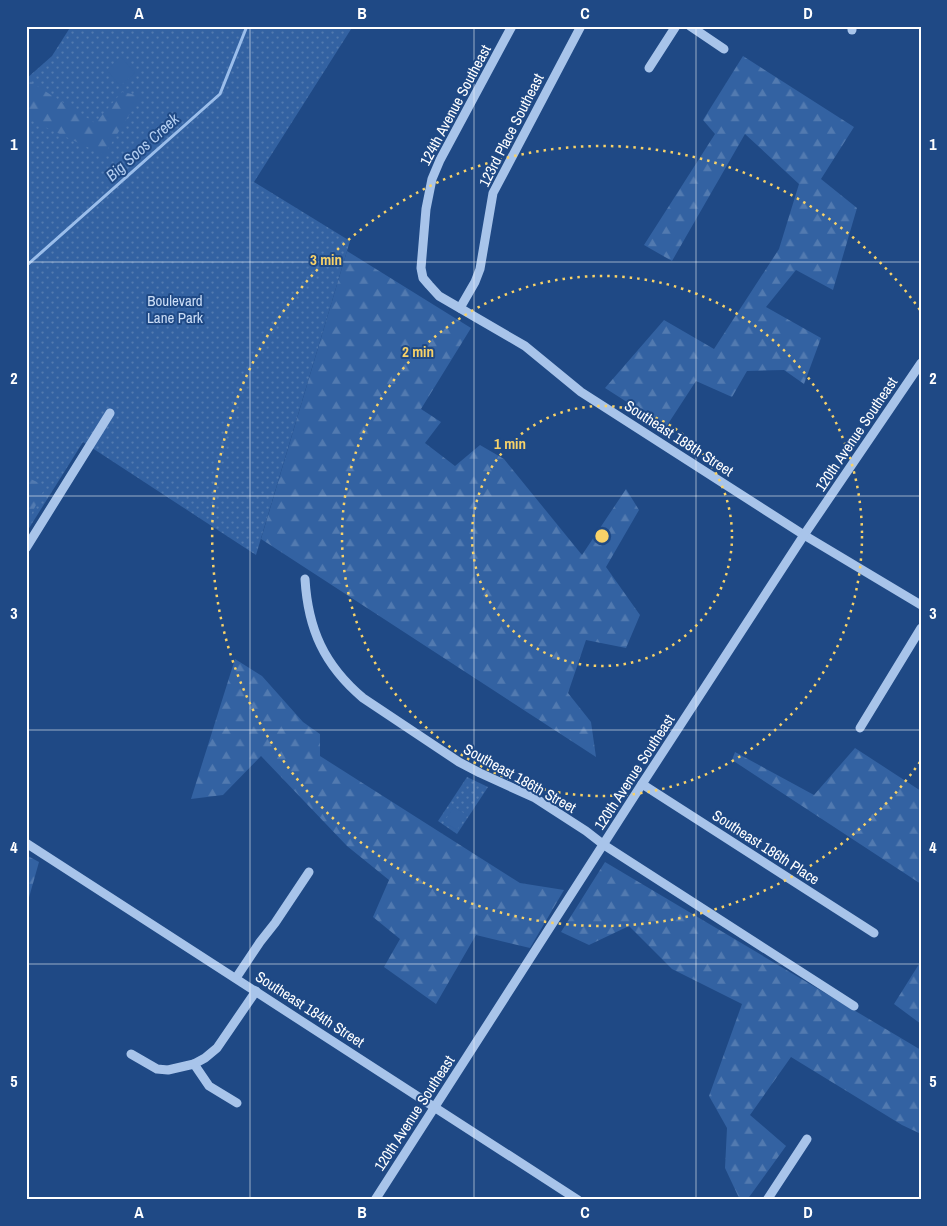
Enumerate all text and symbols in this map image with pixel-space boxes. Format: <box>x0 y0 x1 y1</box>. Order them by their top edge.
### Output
text: A <box>134 2 144 24</box>
text: B <box>357 2 367 24</box>
text: C <box>580 2 590 24</box>
text: D <box>803 2 813 24</box>
street label: 124th Avenue Southeast <box>414 40 496 169</box>
street label: 123rd Place Southeast <box>473 69 549 190</box>
water label: Big Soos Creek <box>100 108 184 186</box>
text: 1 <box>10 133 18 155</box>
text: 1 <box>929 133 937 155</box>
text: 3 min <box>310 249 342 270</box>
park label: Boulevard Lane Park <box>147 290 204 328</box>
text: 2 min <box>402 341 434 362</box>
text: 2 <box>10 367 18 389</box>
text: 2 <box>929 367 937 389</box>
street label: 120th Avenue Southeast <box>810 372 902 495</box>
street label: Southeast 188th Street <box>621 395 738 481</box>
text: 1 min <box>494 433 526 454</box>
centre of rings <box>593 527 611 545</box>
text: 3 <box>10 602 18 624</box>
text: 3 <box>929 602 937 624</box>
street label: 120th Avenue Southeast <box>589 710 680 834</box>
street label: Southeast 186th Street <box>460 738 581 818</box>
street label: Southeast 186th Place <box>708 804 824 890</box>
text: 4 <box>10 836 18 858</box>
text: 4 <box>929 836 937 858</box>
street label: Southeast 184th Street <box>252 966 369 1052</box>
street label: 120th Avenue Southeast <box>369 1051 460 1175</box>
text: 5 <box>10 1070 18 1092</box>
text: 5 <box>929 1070 937 1092</box>
text: A <box>134 1201 144 1223</box>
text: B <box>357 1201 367 1223</box>
text: C <box>580 1201 590 1223</box>
text: D <box>803 1201 813 1223</box>

